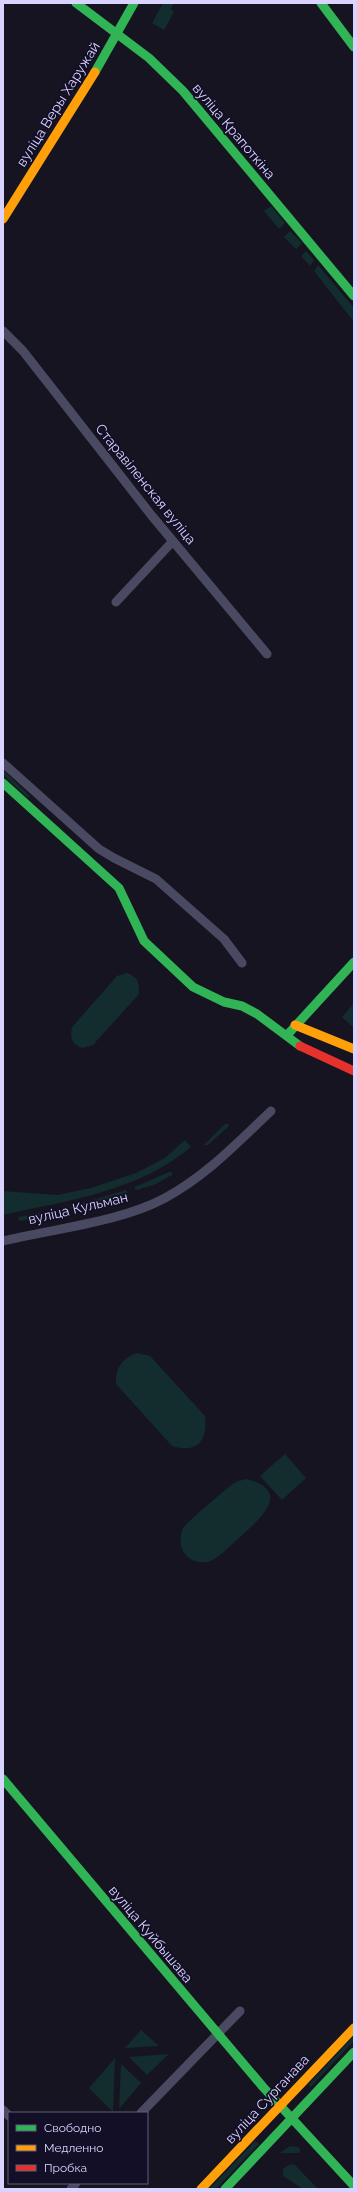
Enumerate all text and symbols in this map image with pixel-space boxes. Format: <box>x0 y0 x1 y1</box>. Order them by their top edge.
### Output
street label: вуліца Веры Харужай <box>13 39 103 169</box>
street label: вуліца Крапоткіна <box>189 80 279 182</box>
street label: Старавіленская вуліца <box>93 421 199 547</box>
street label: вуліца Кульман <box>27 1189 129 1227</box>
street label: вуліца Куйбышава <box>106 1882 196 1986</box>
street label: вуліца Сурганава <box>222 2051 312 2147</box>
legend <box>8 2112 148 2184</box>
text: Свободно <box>44 2121 101 2135</box>
text: Медленно <box>44 2141 103 2155</box>
text: Пробка <box>44 2161 87 2175</box>

